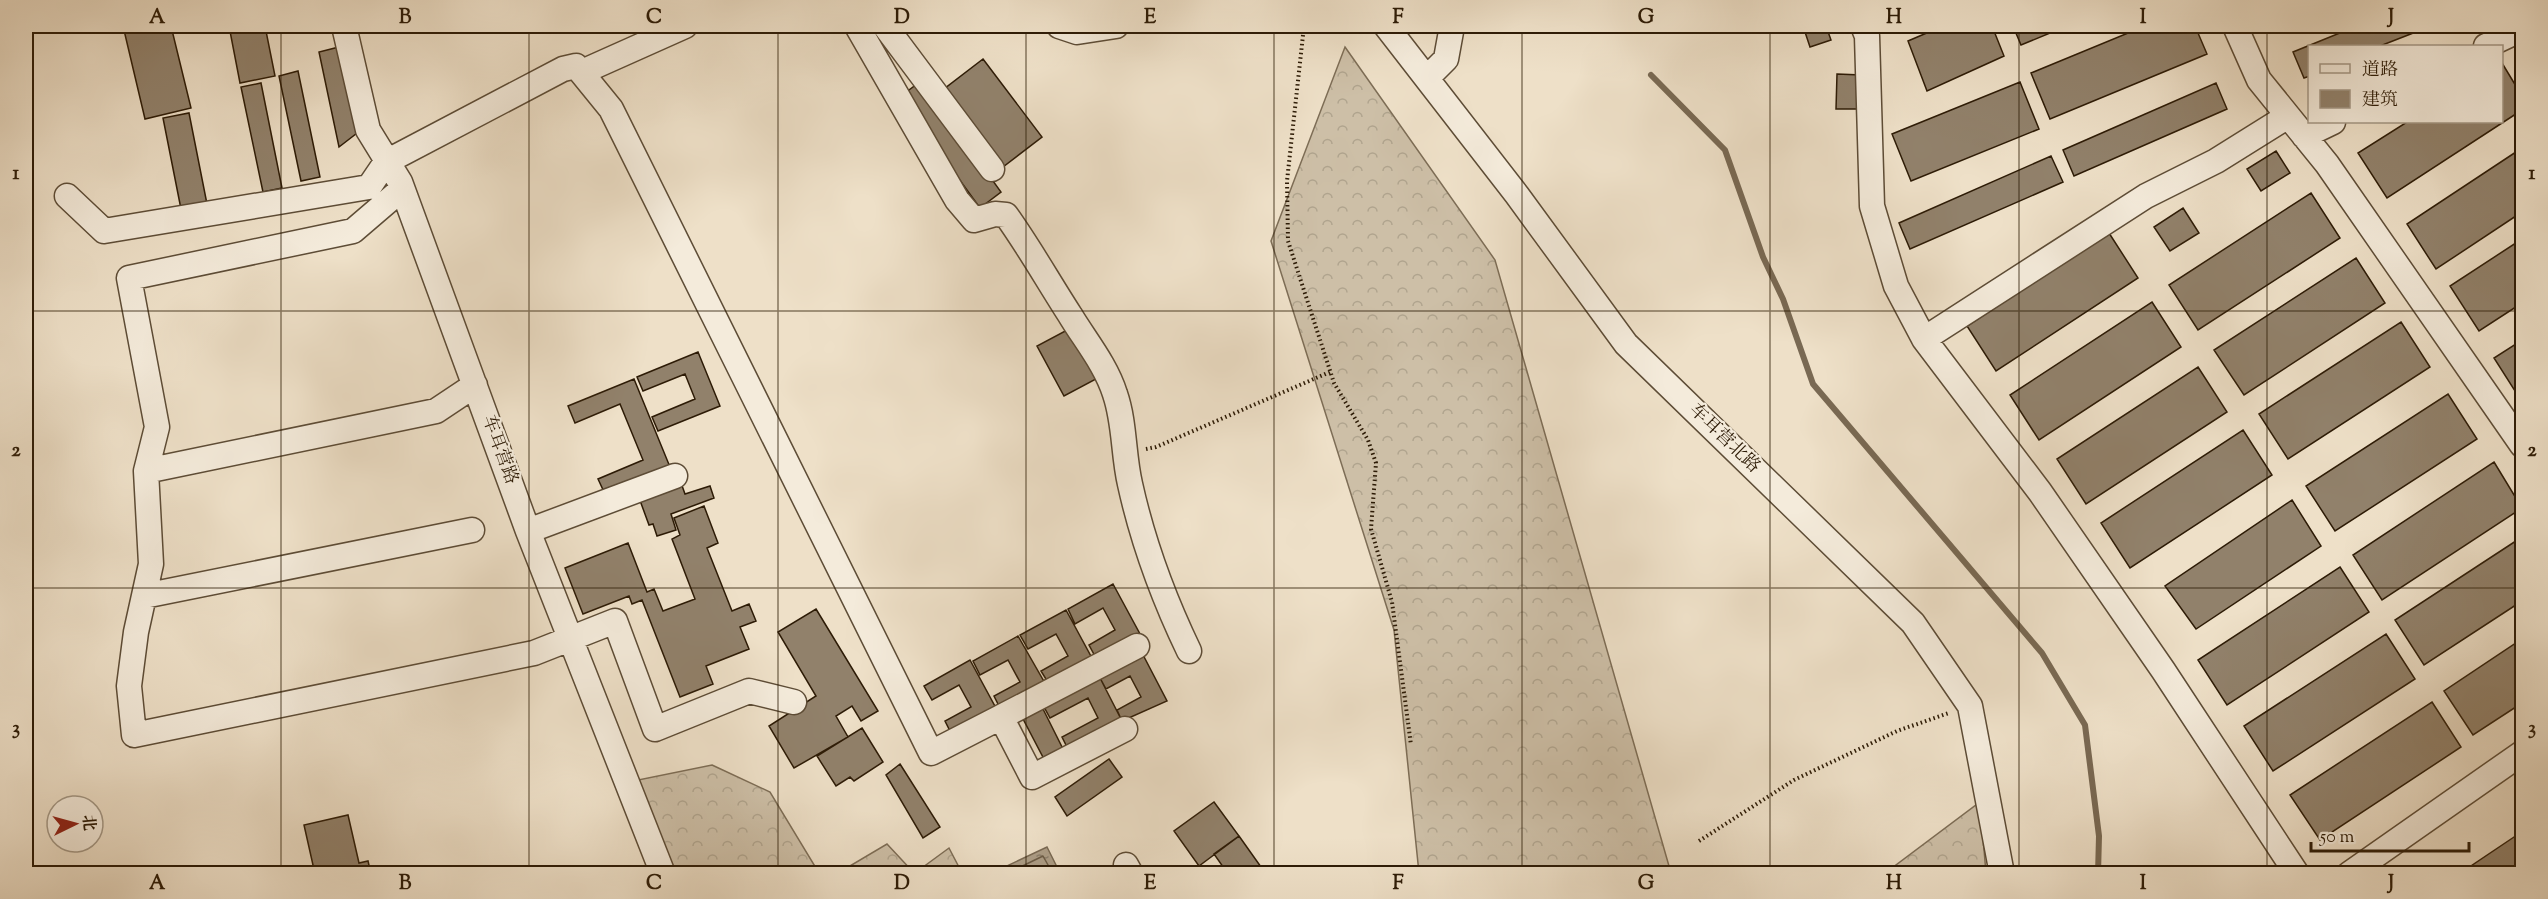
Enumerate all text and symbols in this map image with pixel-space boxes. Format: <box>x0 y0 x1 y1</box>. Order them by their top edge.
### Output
text: A <box>149 4 166 33</box>
text: B <box>399 4 412 33</box>
text: C <box>646 4 662 33</box>
text: D <box>894 4 910 33</box>
text: E <box>1144 4 1157 33</box>
text: F <box>1392 4 1404 33</box>
text: G <box>1638 4 1655 33</box>
text: H <box>1886 4 1902 33</box>
text: I <box>2140 4 2147 33</box>
text: J <box>2386 4 2394 33</box>
legend <box>2308 45 2503 123</box>
text: 道路 <box>2362 58 2398 84</box>
text: 建筑 <box>2362 88 2398 114</box>
text: 1 <box>13 160 20 189</box>
text: 1 <box>2529 160 2536 189</box>
street label: 车耳营北路 <box>1683 398 1765 480</box>
street label: 车耳营路 <box>474 412 524 488</box>
text: 2 <box>11 437 21 466</box>
text: 2 <box>2527 437 2537 466</box>
text: 3 <box>12 715 20 744</box>
text: 3 <box>2528 715 2536 744</box>
north arrow <box>45 794 105 854</box>
text: 北 <box>75 814 100 832</box>
scale bar <box>2311 815 2468 853</box>
text: 50 m <box>2319 825 2355 851</box>
text: A <box>149 870 166 899</box>
text: B <box>399 870 412 899</box>
text: C <box>646 870 662 899</box>
text: D <box>894 870 910 899</box>
text: E <box>1144 870 1157 899</box>
text: F <box>1392 870 1404 899</box>
text: G <box>1638 870 1655 899</box>
text: H <box>1886 870 1902 899</box>
text: I <box>2140 870 2147 899</box>
text: J <box>2386 870 2394 899</box>

